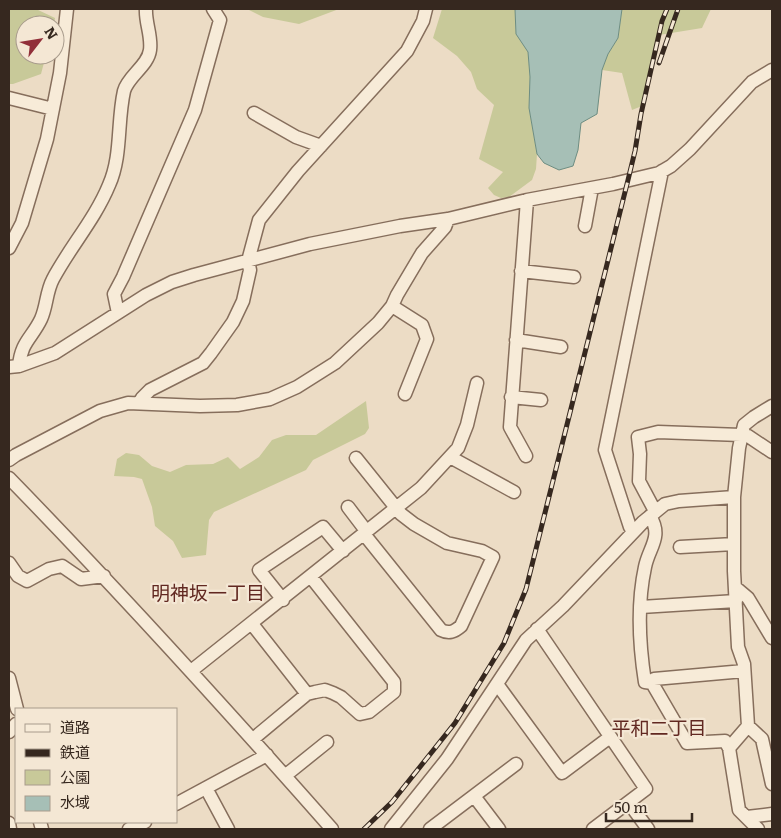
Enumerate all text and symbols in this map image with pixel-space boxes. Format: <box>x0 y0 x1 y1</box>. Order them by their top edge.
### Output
north arrow <box>15 15 65 65</box>
text: N <box>40 23 64 43</box>
district label: 明神坂一丁目 <box>151 578 265 606</box>
legend <box>15 708 178 823</box>
district label: 平和二丁目 <box>611 713 707 741</box>
text: 道路 <box>60 715 90 738</box>
text: 鉄道 <box>60 740 90 763</box>
text: 公園 <box>60 765 90 788</box>
text: 水域 <box>60 790 90 813</box>
scale bar <box>606 790 692 822</box>
text: 50 m <box>614 795 648 818</box>

